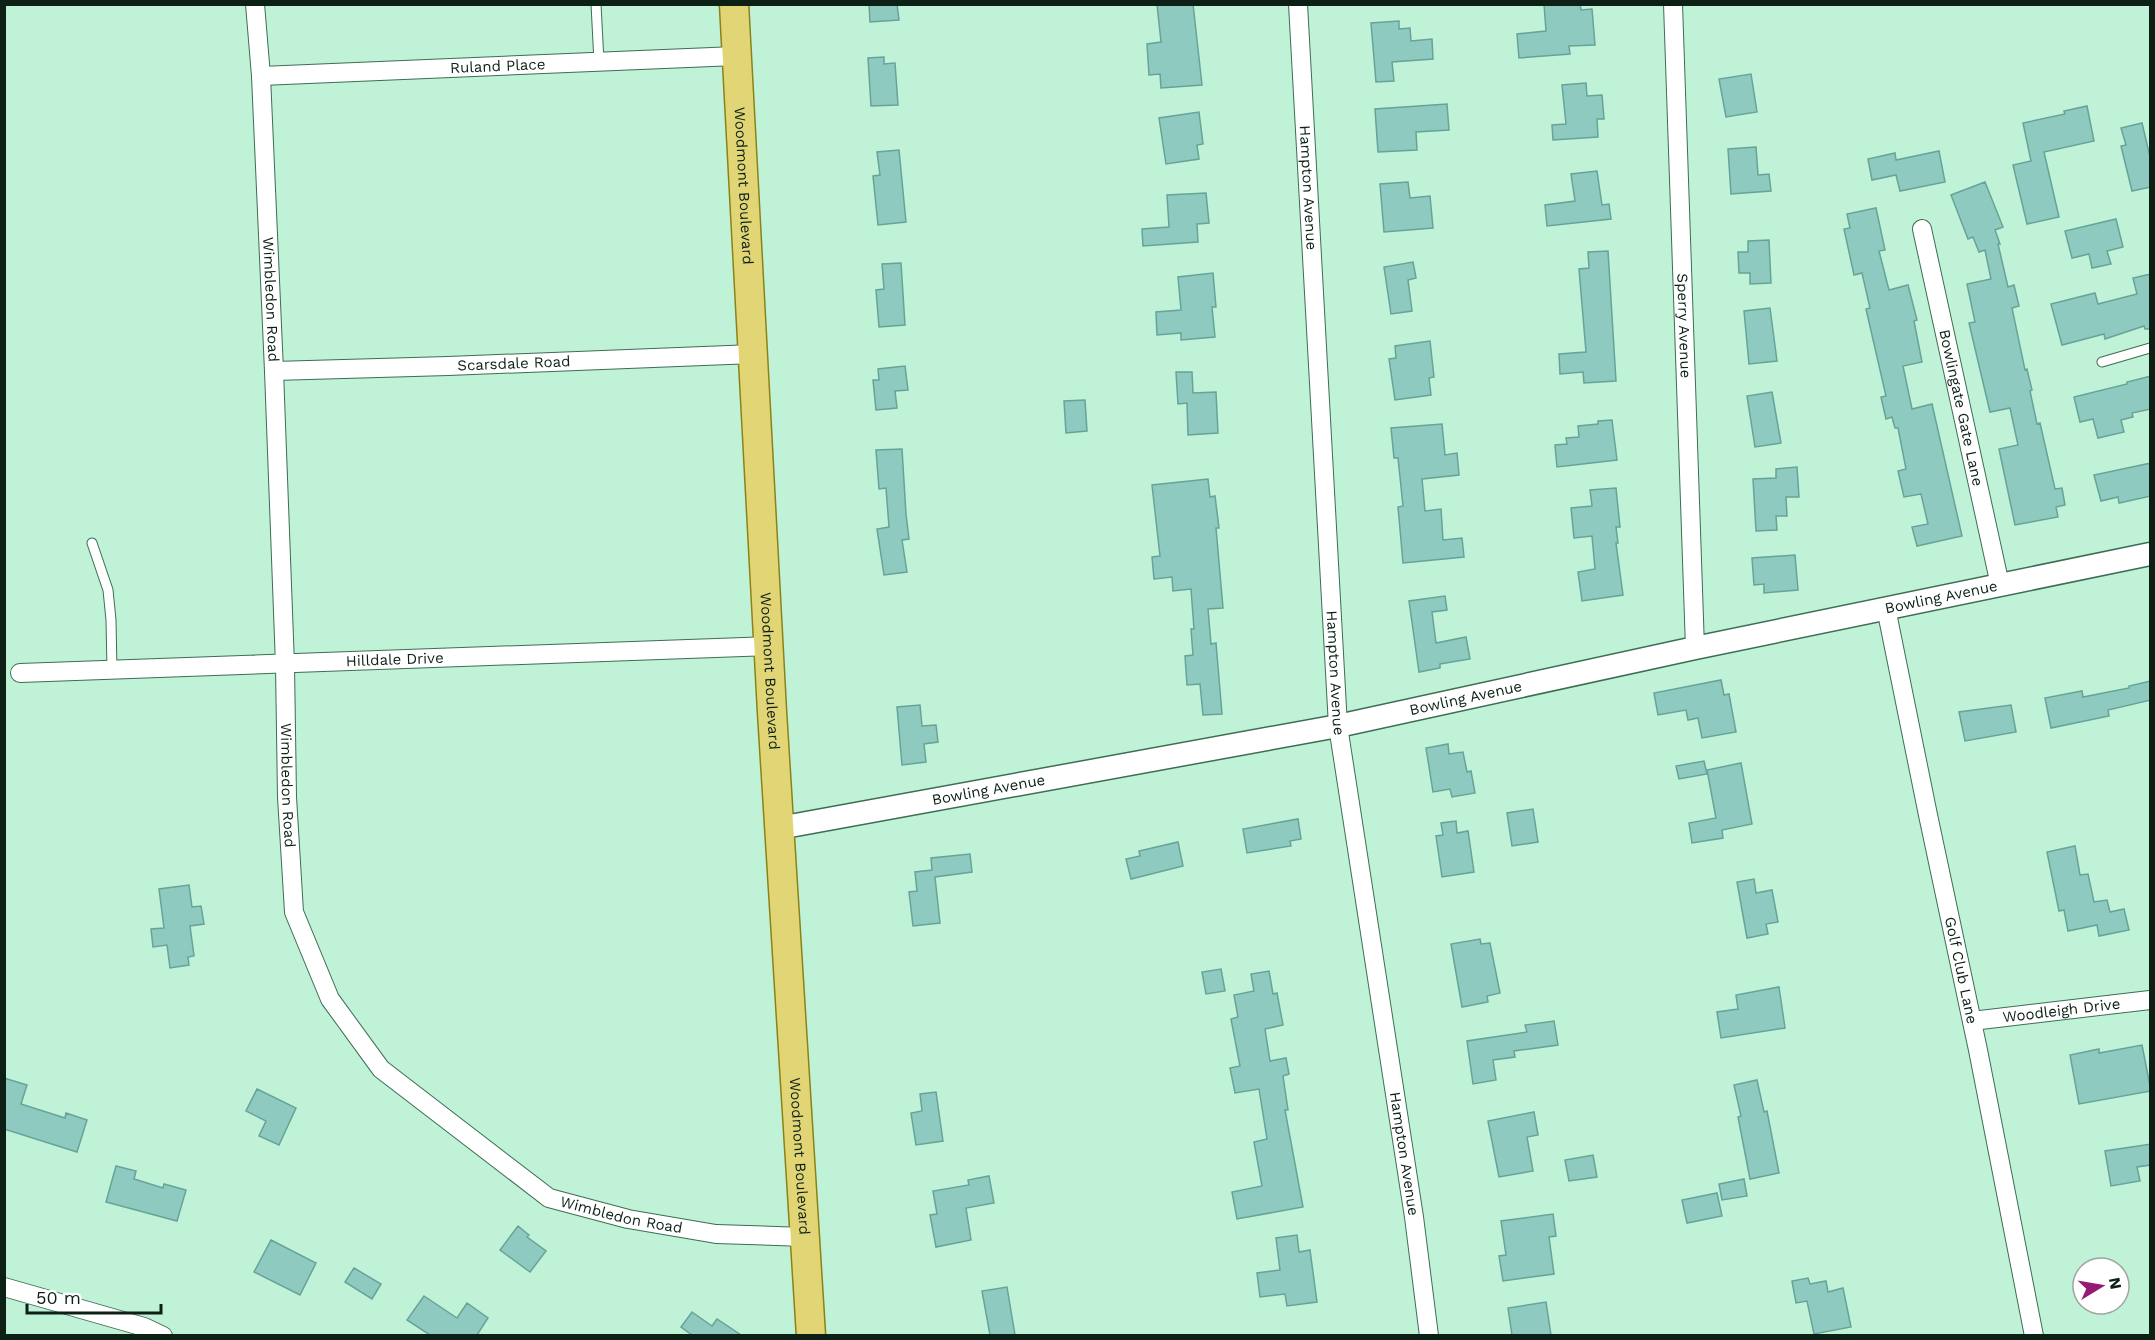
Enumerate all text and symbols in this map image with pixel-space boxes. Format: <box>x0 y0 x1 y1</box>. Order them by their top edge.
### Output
street label: Ruland Place <box>450 55 546 77</box>
street label: Woodmont Boulevard <box>731 106 757 265</box>
street label: Hampton Avenue <box>1296 125 1321 251</box>
street label: Wimbledon Road <box>259 237 283 362</box>
street label: Sperry Avenue <box>1673 273 1695 379</box>
street label: Bowlingate Gate Lane <box>1935 328 1987 488</box>
street label: Scarsdale Road <box>457 352 571 375</box>
street label: Bowling Avenue <box>1883 577 1999 618</box>
street label: Woodmont Boulevard <box>757 592 783 750</box>
street label: Hampton Avenue <box>1323 610 1348 737</box>
street label: Hilldale Drive <box>346 649 444 670</box>
street label: Bowling Avenue <box>1408 677 1524 719</box>
street label: Wimbledon Road <box>277 723 299 848</box>
street label: Bowling Avenue <box>931 771 1047 809</box>
street label: Golf Club Lane <box>1941 915 1981 1026</box>
street label: Woodleigh Drive <box>2002 995 2121 1026</box>
street label: Woodmont Boulevard <box>786 1077 814 1235</box>
street label: Hampton Avenue <box>1386 1091 1423 1217</box>
street label: Wimbledon Road <box>558 1192 684 1237</box>
north arrow <box>2071 1256 2131 1316</box>
text: N <box>2105 1276 2126 1291</box>
scale bar <box>27 1277 160 1315</box>
text: 50 m <box>36 1287 81 1308</box>

